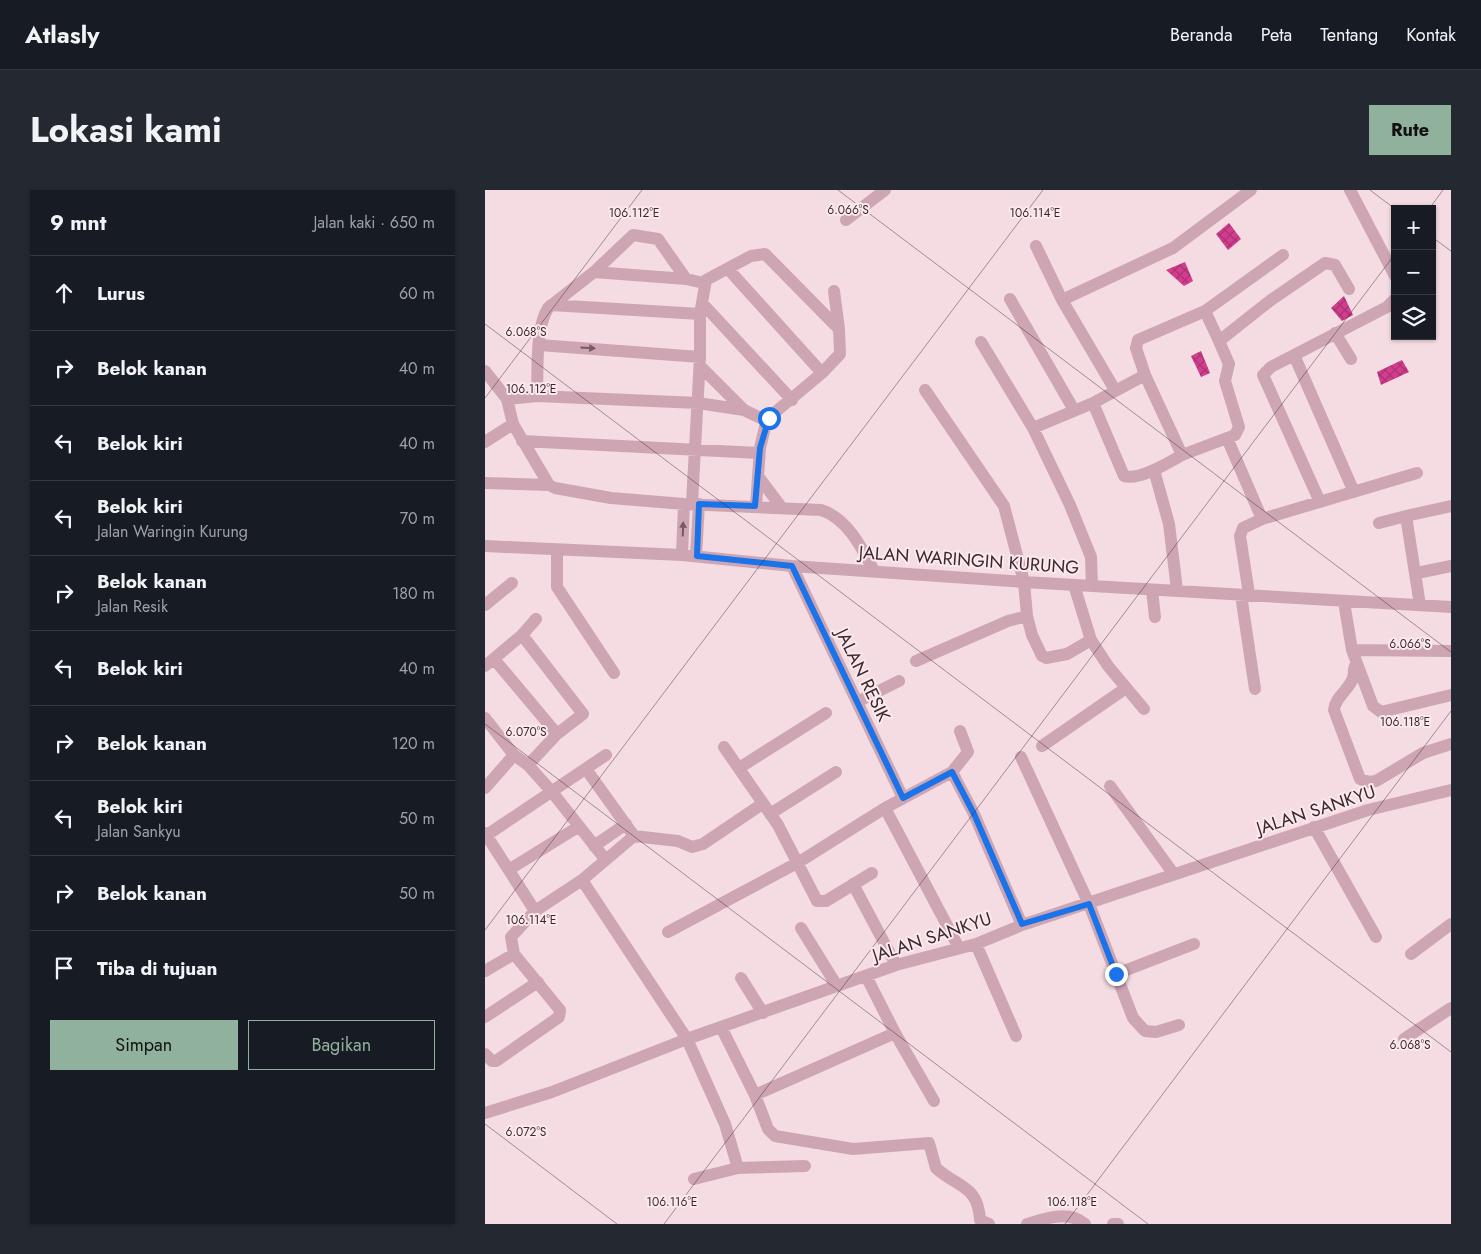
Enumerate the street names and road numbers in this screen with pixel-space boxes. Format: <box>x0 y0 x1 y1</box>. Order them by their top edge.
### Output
street label: JALAN WARINGIN KURUNG <box>856 539 1080 581</box>
street label: JALAN RESIK <box>828 622 897 727</box>
street label: JALAN SANKYU <box>1251 779 1379 842</box>
street label: JALAN SANKYU <box>867 906 995 969</box>

